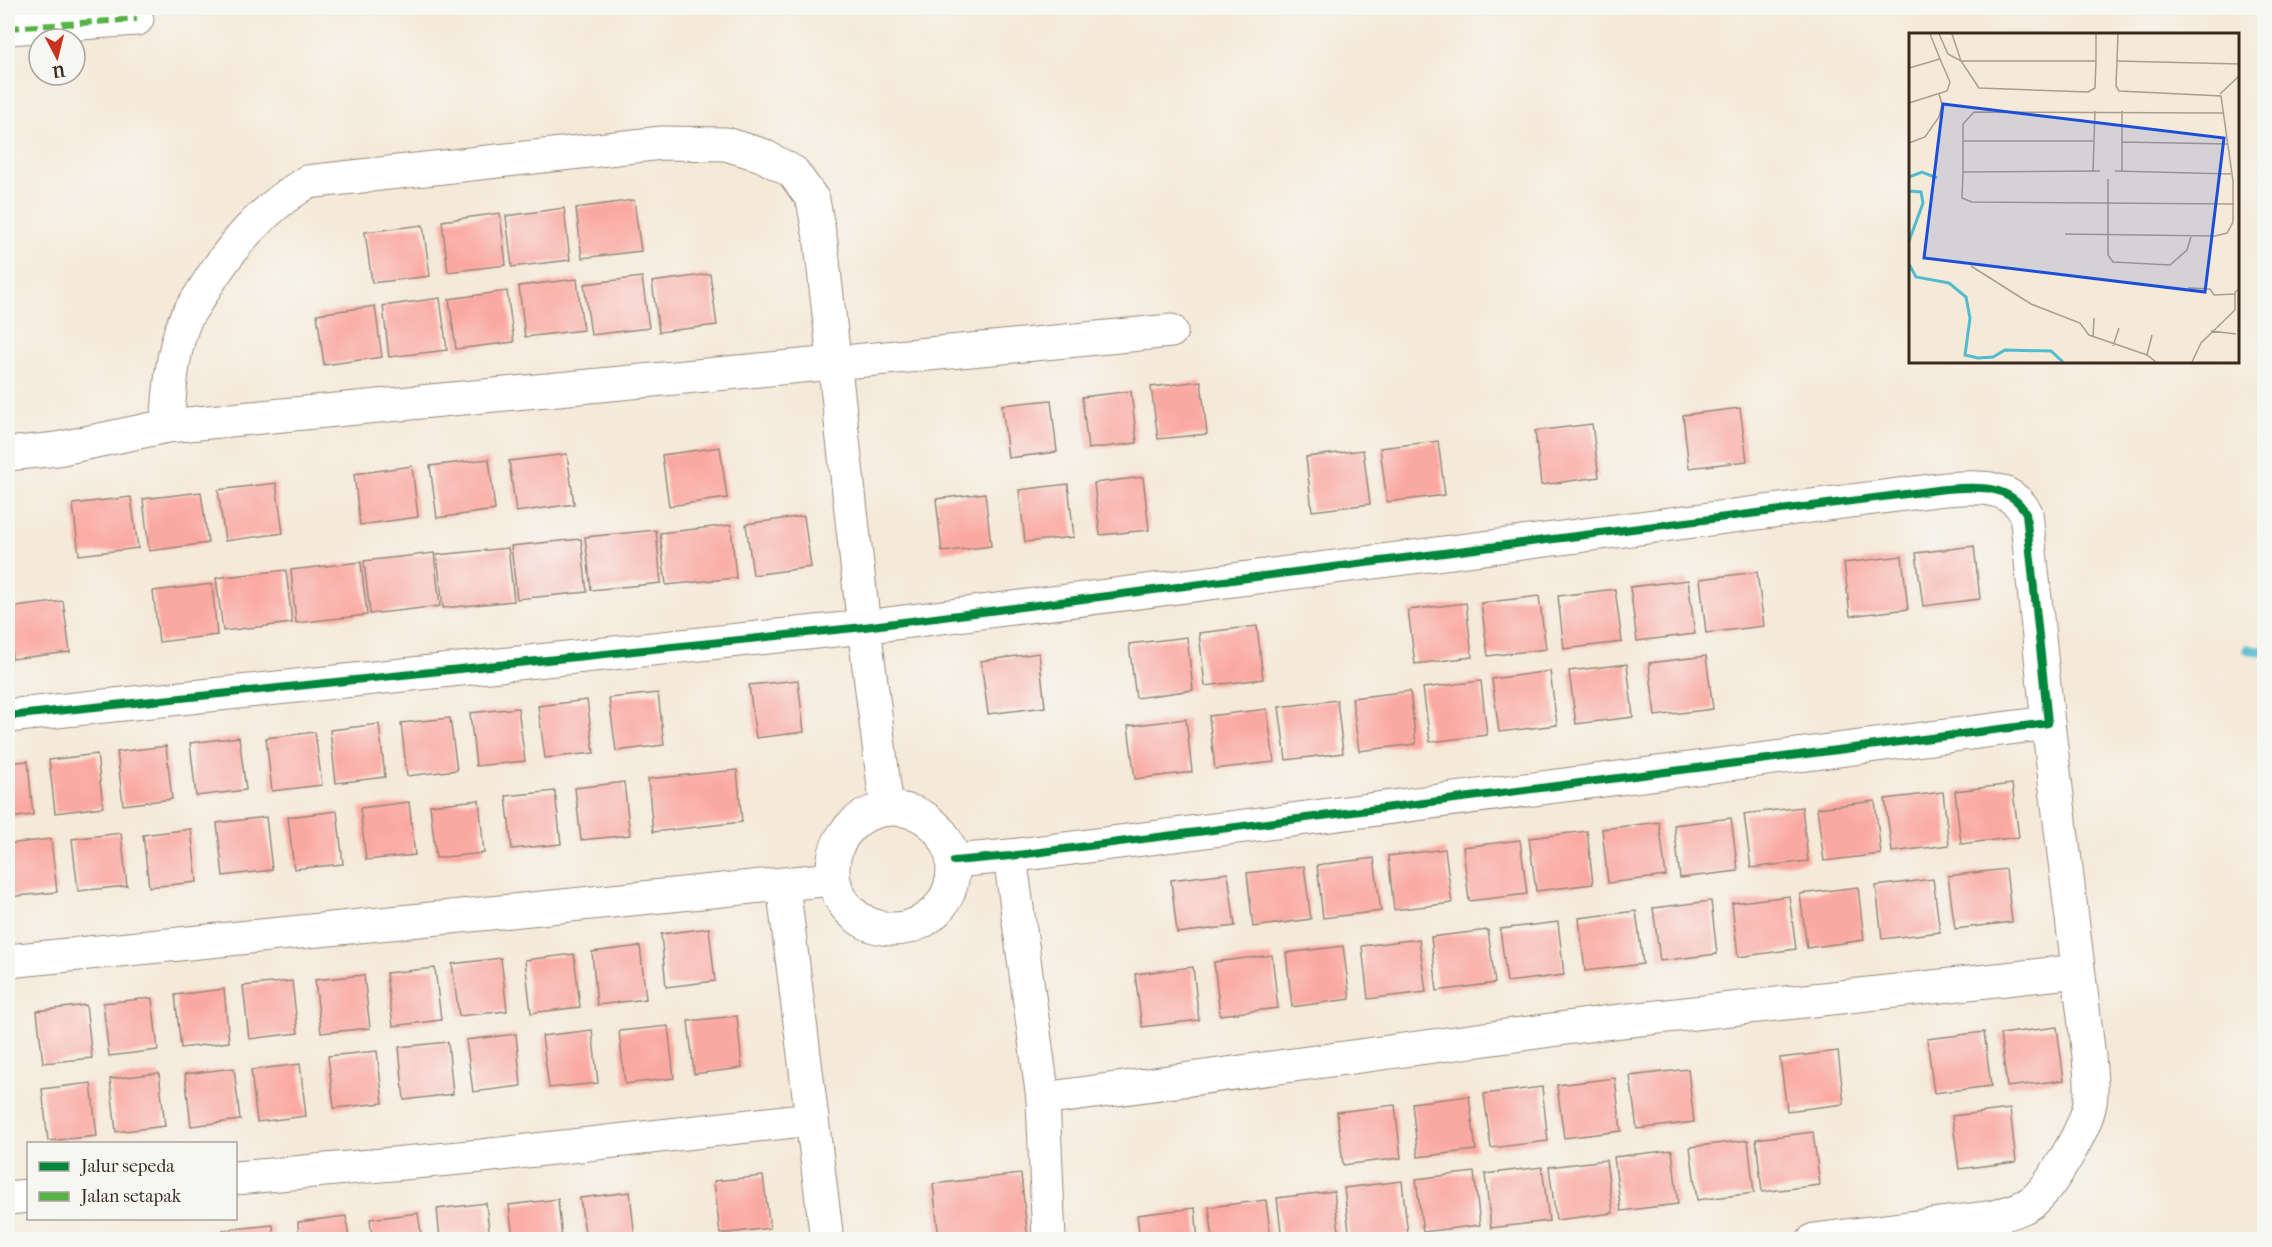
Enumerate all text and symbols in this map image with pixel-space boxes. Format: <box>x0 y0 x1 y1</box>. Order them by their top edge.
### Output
north arrow <box>27 27 87 87</box>
inset map <box>1909 33 2239 363</box>
text: U <box>51 61 67 82</box>
legend <box>27 1142 237 1220</box>
text: Jalur sepeda <box>79 1156 175 1177</box>
text: Jalan setapak <box>79 1186 182 1207</box>

